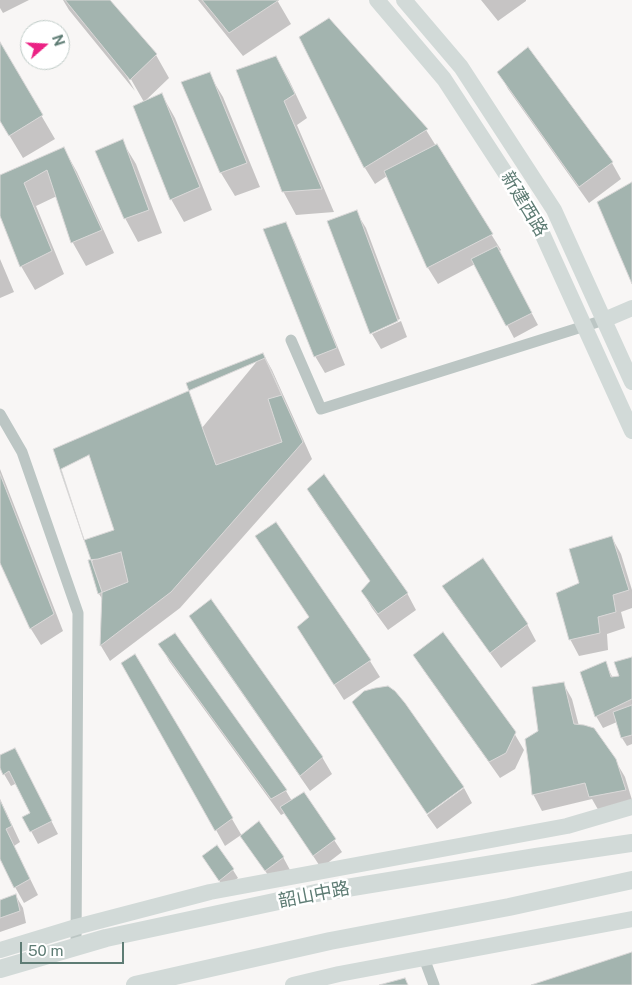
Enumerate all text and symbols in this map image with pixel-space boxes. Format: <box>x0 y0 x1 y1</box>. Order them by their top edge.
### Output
north arrow <box>20 20 70 70</box>
text: N <box>49 33 68 48</box>
street label: 新建西路 <box>496 168 552 240</box>
street label: 韶山中路 <box>277 878 351 912</box>
scale bar <box>22 932 126 964</box>
text: 50 m <box>28 942 63 959</box>

